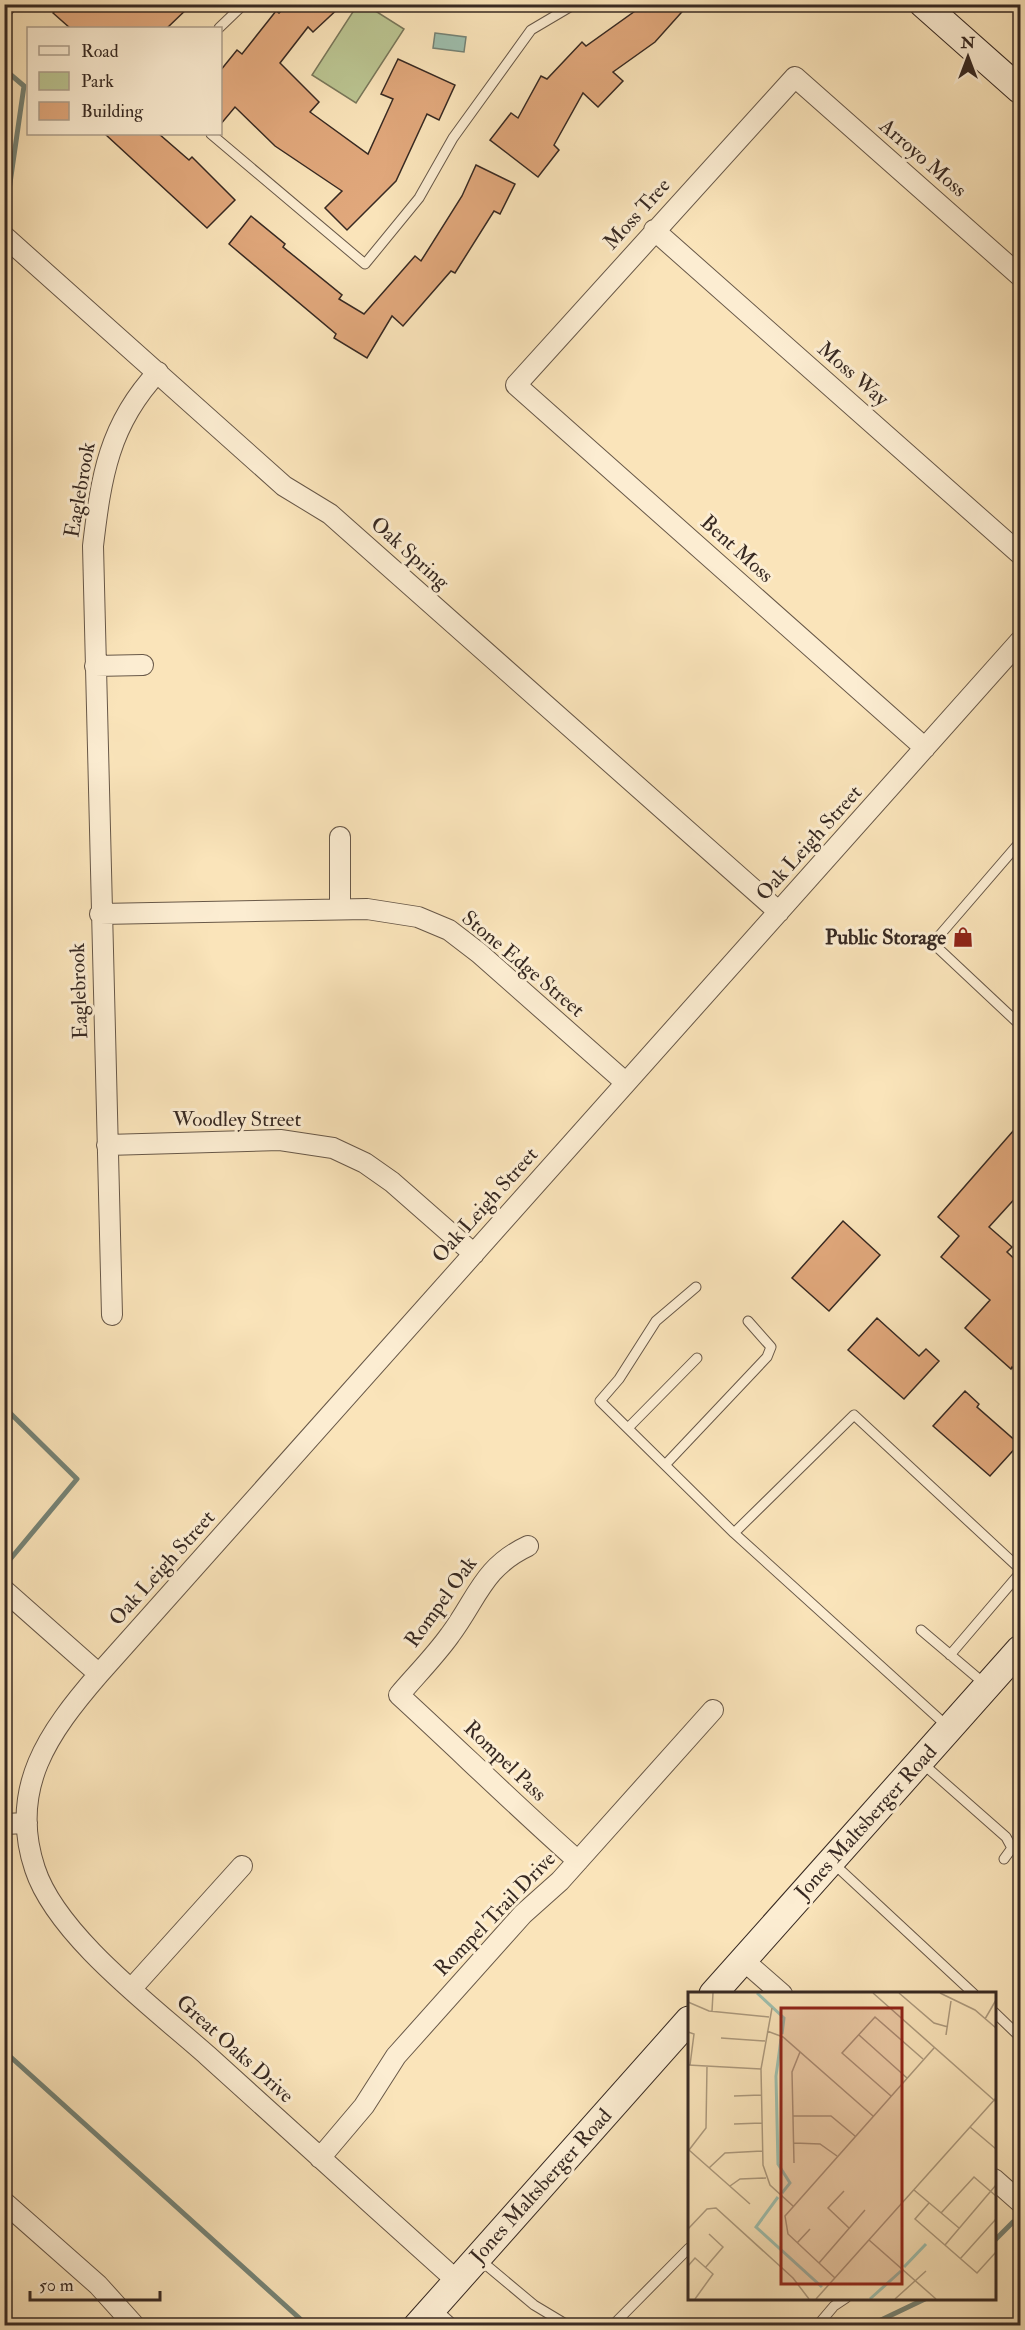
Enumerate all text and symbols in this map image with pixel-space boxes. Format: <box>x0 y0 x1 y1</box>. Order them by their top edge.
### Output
legend <box>27 27 222 135</box>
north arrow <box>938 27 998 87</box>
text: N <box>960 33 976 53</box>
text: Road <box>81 40 119 63</box>
text: Park <box>81 70 114 93</box>
text: Building <box>81 100 144 123</box>
street label: Arroyo Moss <box>873 112 972 203</box>
street label: Moss Tree <box>598 172 676 256</box>
street label: Moss Way <box>812 336 895 413</box>
street label: Eaglebrook <box>58 440 102 540</box>
street label: Bent Moss <box>695 509 779 589</box>
street label: Oak Spring <box>365 511 456 596</box>
street label: Oak Leigh Street <box>750 780 868 906</box>
street label: Stone Edge Street <box>456 905 590 1023</box>
place label: Public Storage <box>825 924 946 951</box>
shop icon: Public Storage <box>951 925 975 949</box>
street label: Eaglebrook <box>64 942 94 1040</box>
street label: Woodley Street <box>172 1106 301 1133</box>
street label: Oak Leigh Street <box>426 1142 544 1268</box>
street label: Oak Leigh Street <box>103 1505 221 1631</box>
street label: Rompel Oak <box>399 1551 483 1653</box>
street label: Rompel Pass <box>458 1715 552 1807</box>
street label: Jones Maltsberger Road <box>789 1738 943 1906</box>
street label: Rompel Trail Drive <box>428 1846 562 1982</box>
street label: Great Oaks Drive <box>170 1989 300 2109</box>
inset map <box>688 1992 995 2300</box>
street label: Jones Maltsberger Road <box>464 2102 618 2270</box>
scale bar <box>30 2264 160 2302</box>
text: 50 m <box>39 2274 74 2297</box>

